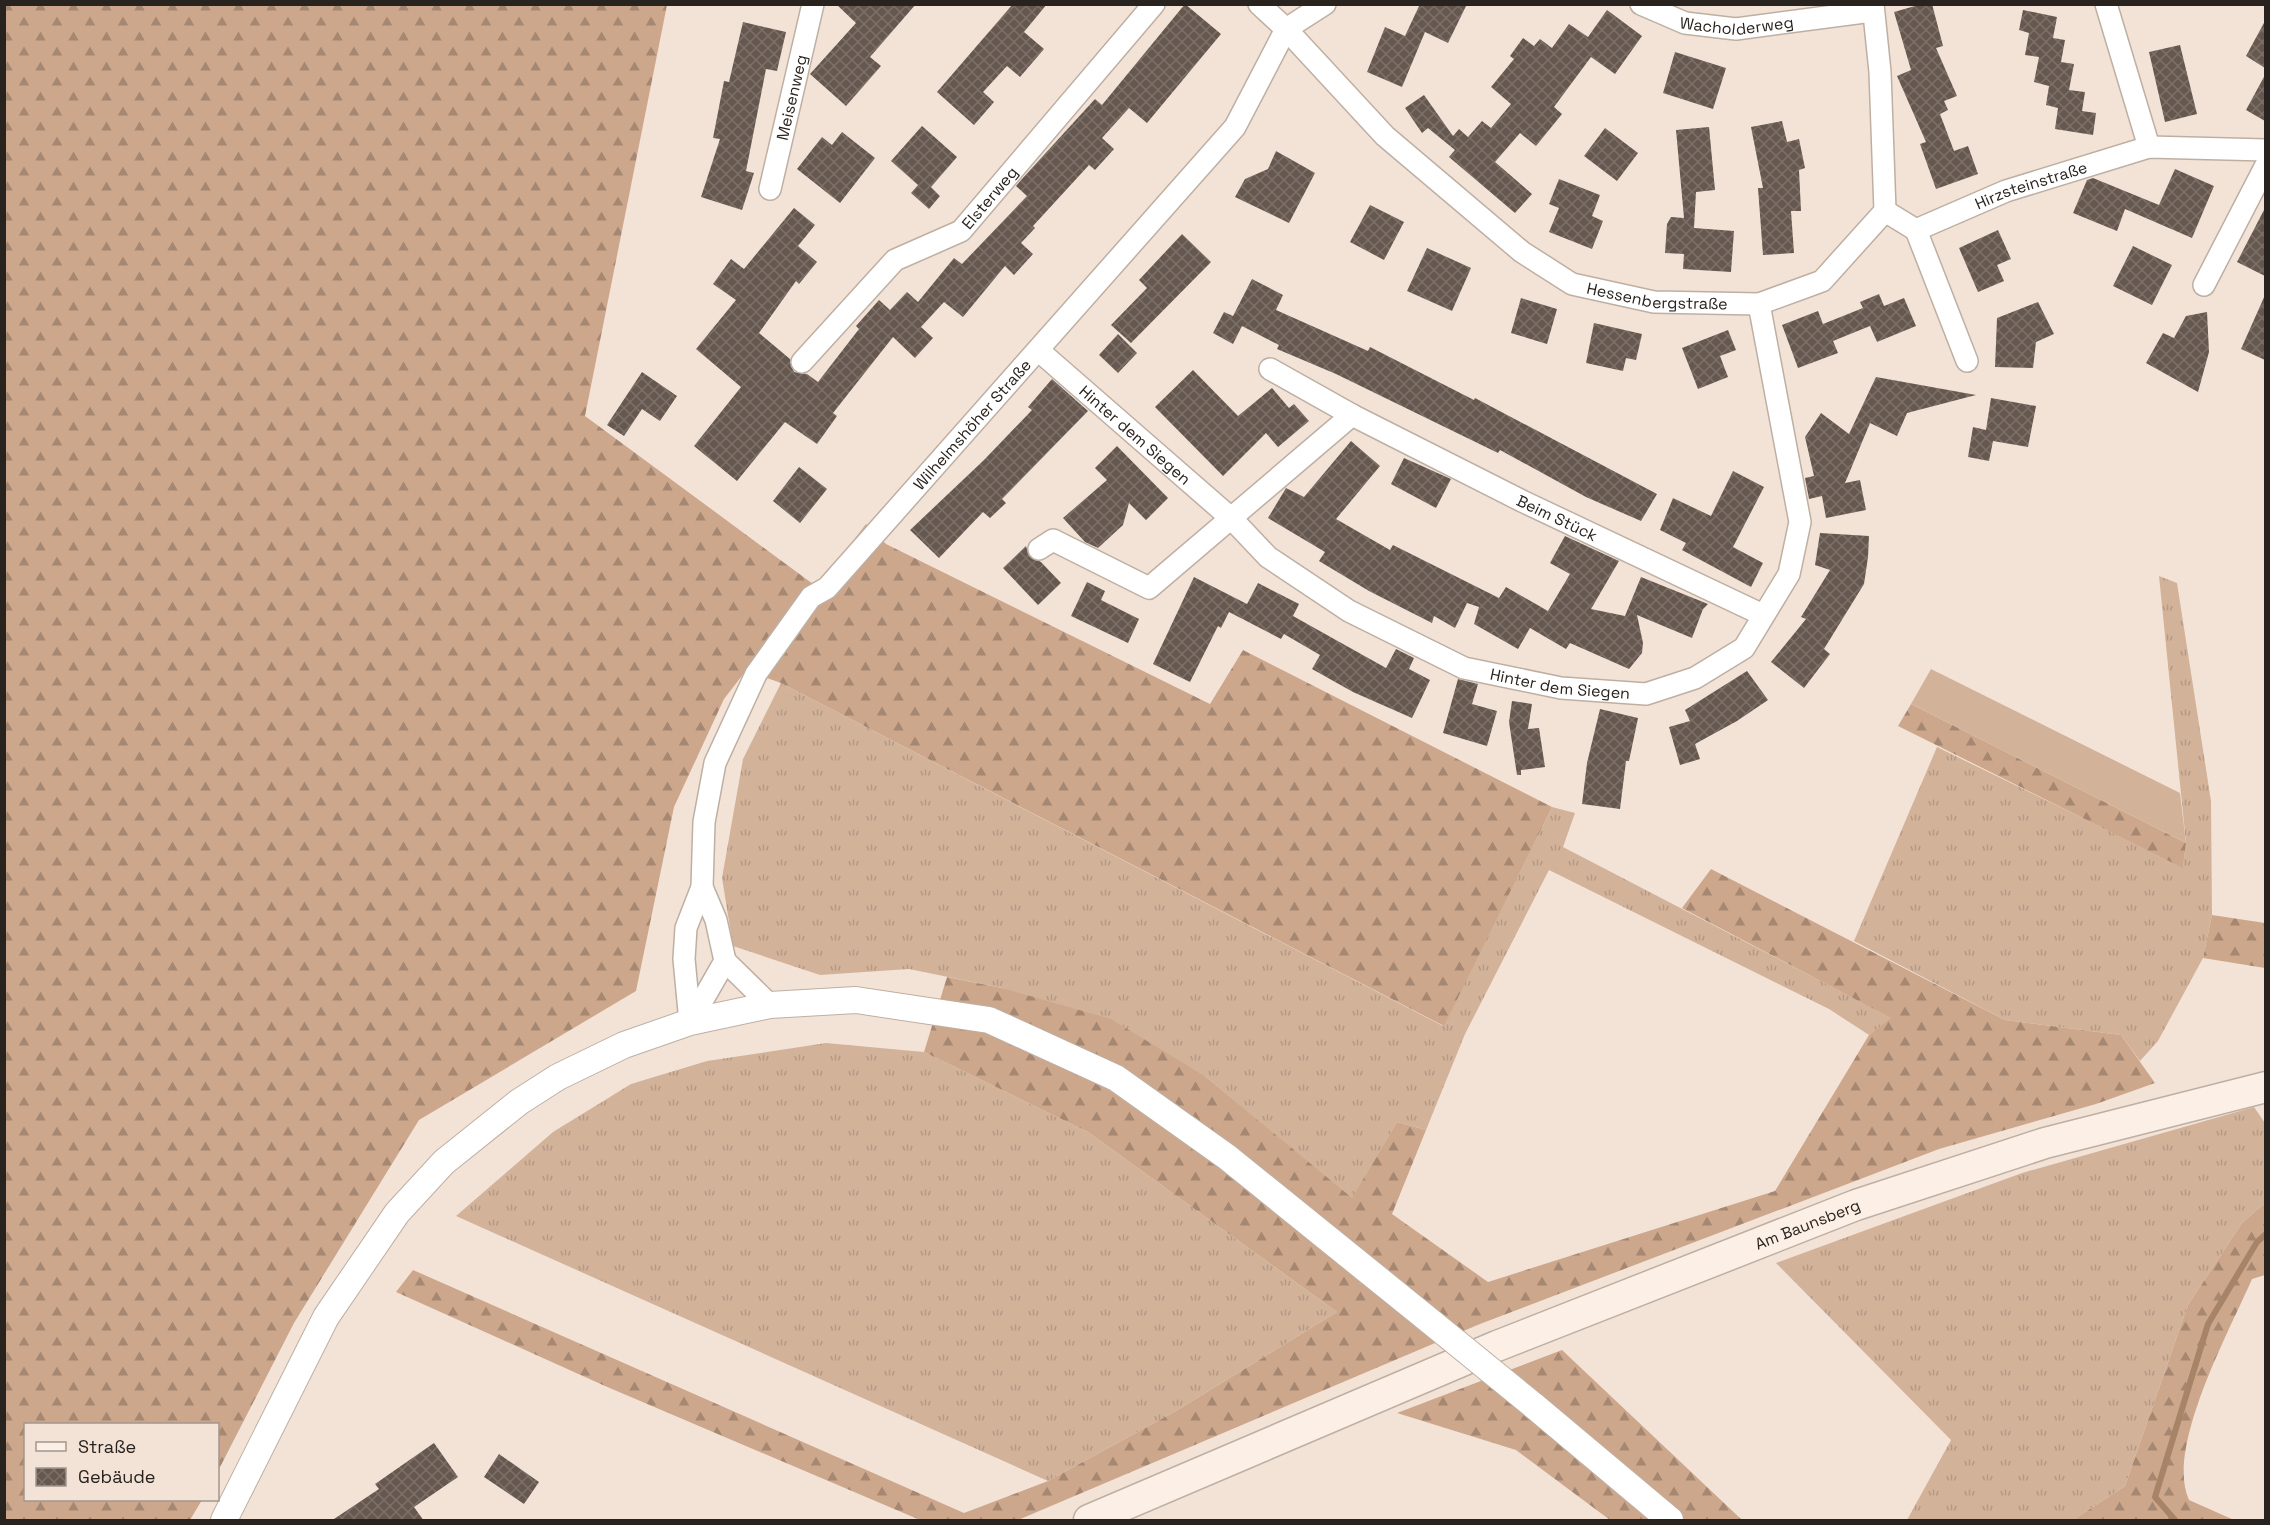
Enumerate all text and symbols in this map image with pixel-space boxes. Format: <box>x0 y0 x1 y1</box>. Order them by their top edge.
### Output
street label: Wacholderweg <box>1679 11 1795 39</box>
street label: Meisenweg <box>771 53 811 142</box>
street label: Hirzsteinstraße <box>1971 156 2090 214</box>
street label: Elsterweg <box>957 162 1022 233</box>
street label: Hessenbergstraße <box>1585 277 1728 314</box>
street label: Wilhelmshöher Straße <box>908 354 1035 494</box>
street label: Hinter dem Siegen <box>1075 380 1195 489</box>
street label: Beim Stück <box>1513 489 1601 546</box>
street label: Hinter dem Siegen <box>1488 663 1631 703</box>
street label: Am Baunsberg <box>1752 1194 1863 1254</box>
legend <box>24 1423 219 1501</box>
text: Straße <box>78 1435 136 1458</box>
text: Gebäude <box>78 1465 156 1488</box>

